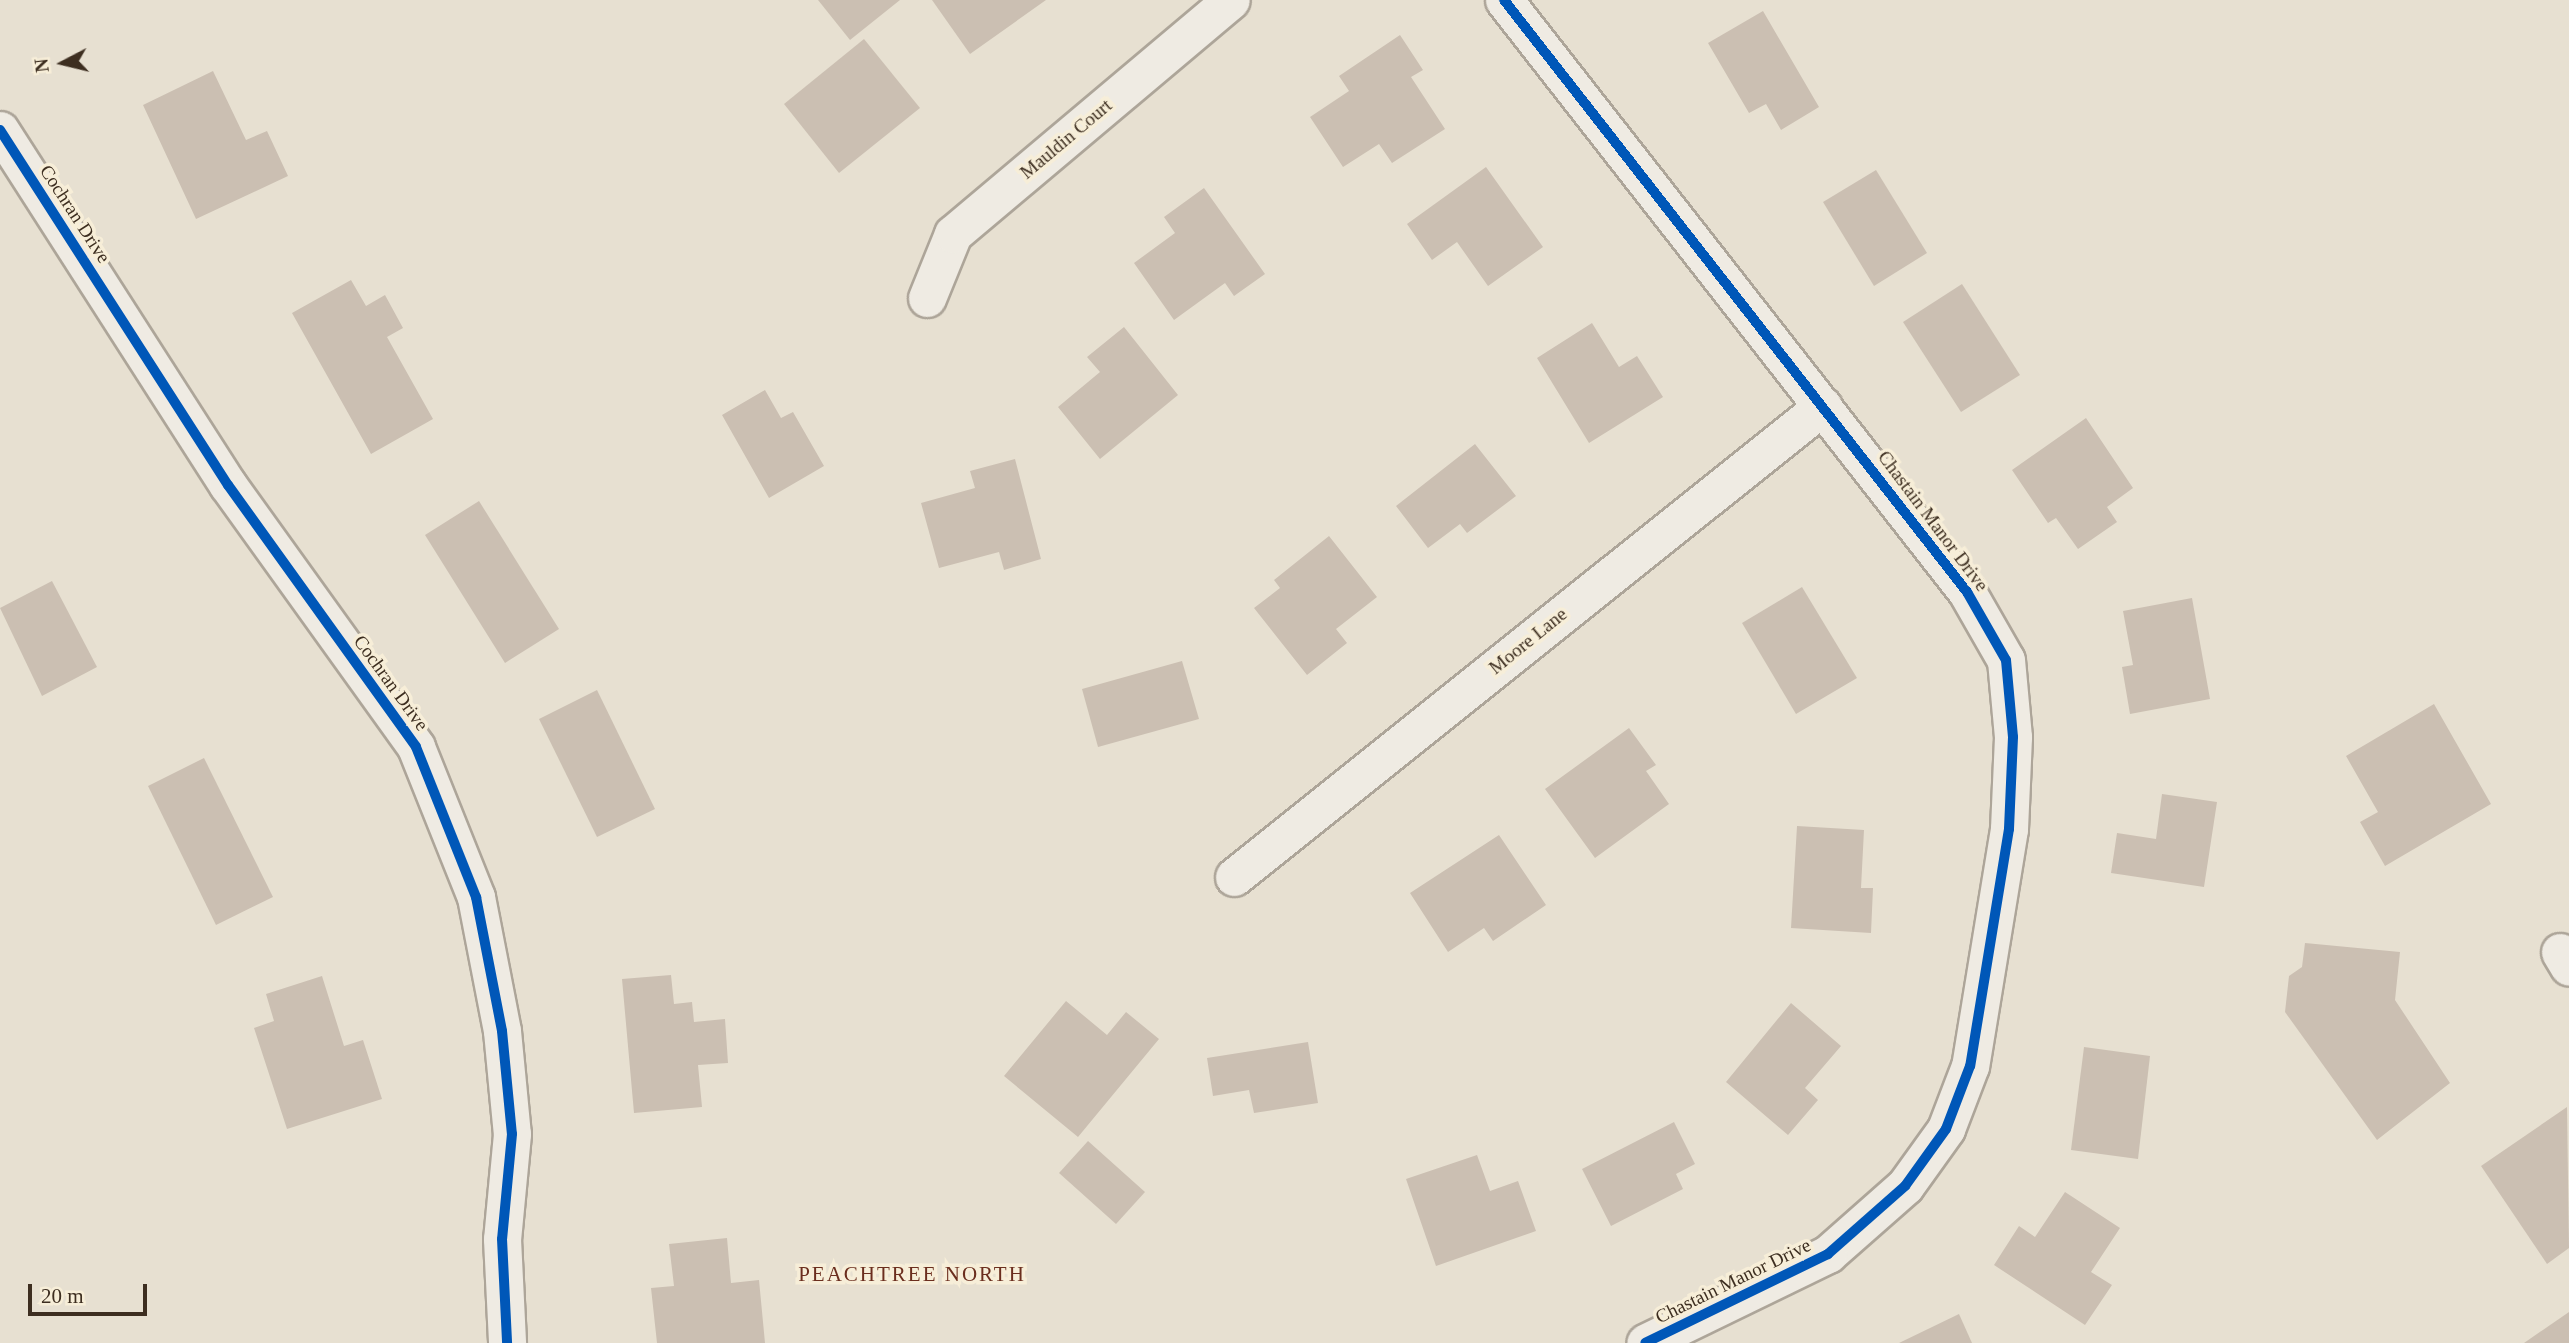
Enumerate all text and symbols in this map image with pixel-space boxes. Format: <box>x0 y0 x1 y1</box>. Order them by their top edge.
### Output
north arrow <box>28 28 98 98</box>
text: N <box>30 58 53 74</box>
street label: Mauldin Court <box>1016 94 1116 184</box>
street label: Cochran Drive <box>35 161 115 267</box>
street label: Chastain Manor Drive <box>1873 446 1993 596</box>
street label: Moore Lane <box>1485 603 1571 679</box>
street label: Cochran Drive <box>349 631 433 735</box>
street label: Chastain Manor Drive <box>1652 1234 1814 1328</box>
district label: PEACHTREE NORTH <box>800 1261 1024 1287</box>
scale bar <box>32 1270 150 1314</box>
text: 20 m <box>41 1284 84 1308</box>

